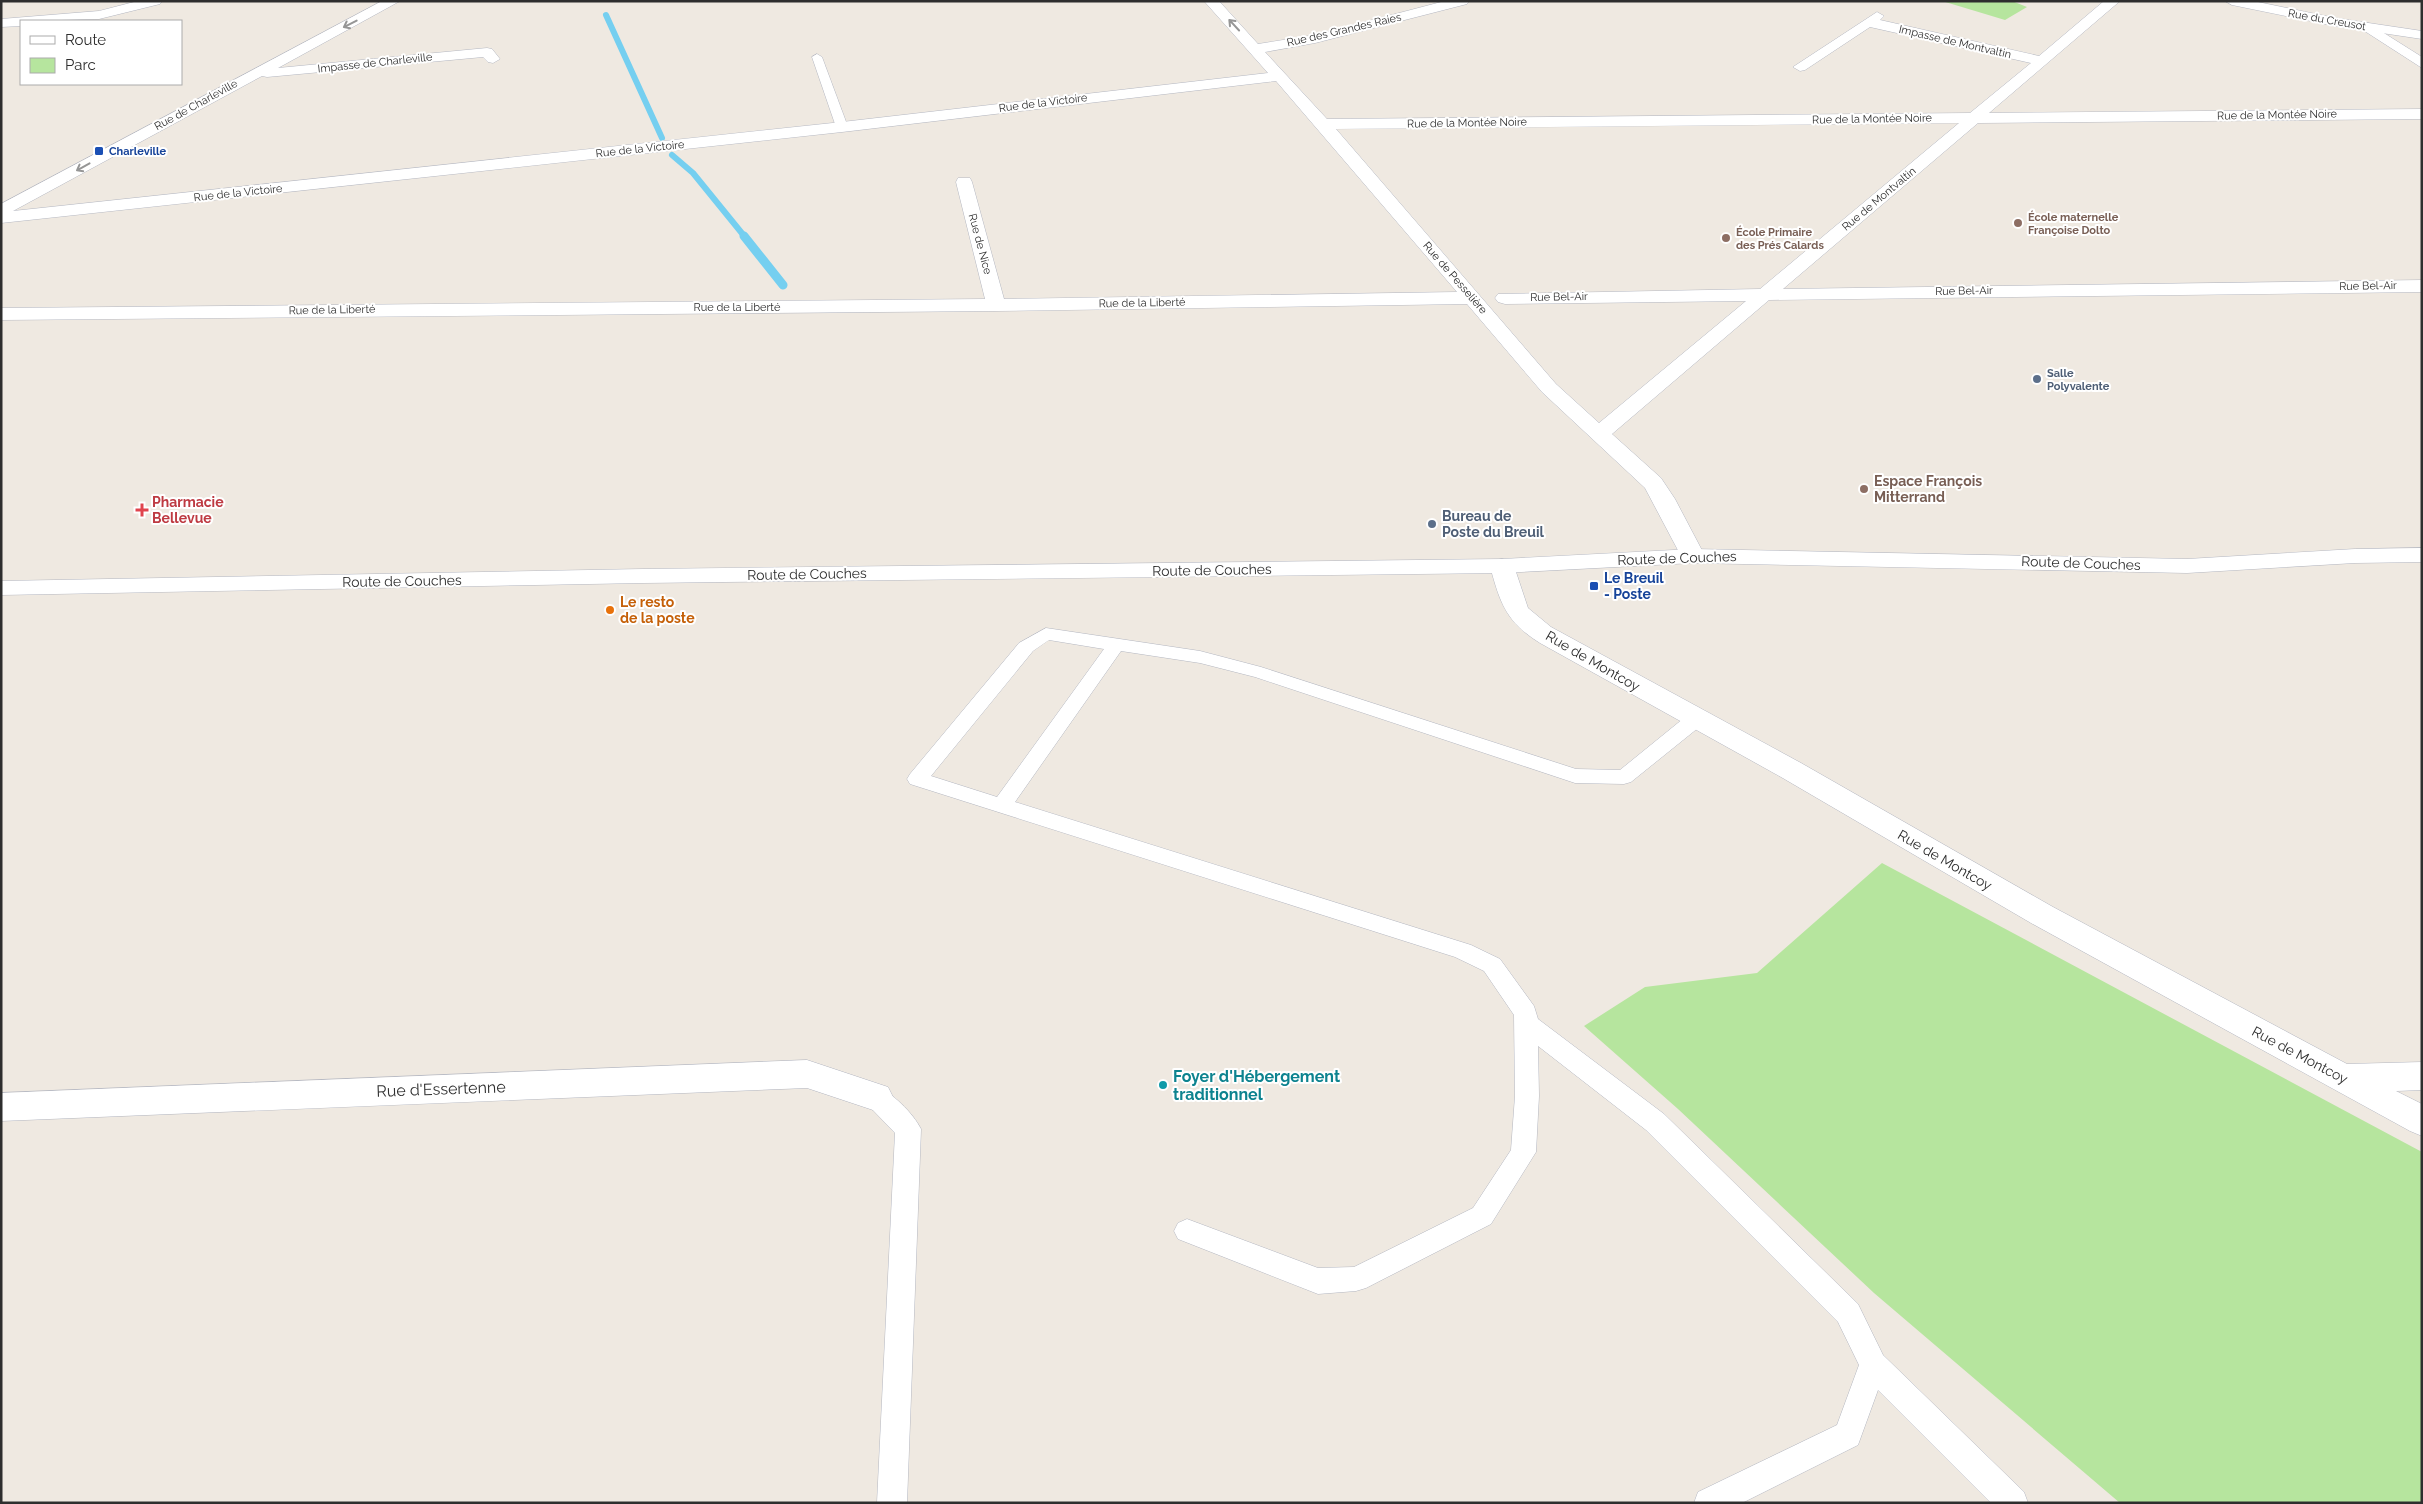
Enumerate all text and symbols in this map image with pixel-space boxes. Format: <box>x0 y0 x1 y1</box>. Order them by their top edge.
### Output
street label: Rue du Creusot <box>2287 7 2367 33</box>
street label: Rue des Grandes Raies <box>1285 10 1403 50</box>
one-way arrow <box>342 19 357 29</box>
one-way arrow <box>1228 19 1240 32</box>
legend <box>20 20 182 85</box>
street label: Impasse de Montvaltin <box>1898 23 2012 61</box>
text: Route <box>65 31 106 49</box>
street label: Impasse de Charleville <box>317 50 434 75</box>
text: Parc <box>65 56 96 74</box>
street label: Rue de Charleville <box>152 77 240 133</box>
street label: Rue de la Victoire <box>998 91 1088 115</box>
street label: Rue de la Montée Noire <box>2217 107 2338 123</box>
street label: Rue de la Montée Noire <box>1812 111 1933 127</box>
street label: Rue de la Montée Noire <box>1407 115 1528 131</box>
street label: Rue de la Victoire <box>595 138 685 160</box>
marker: Charleville <box>93 145 105 157</box>
place label: Charleville <box>109 145 166 158</box>
one-way arrow <box>76 163 91 172</box>
street label: Rue de Montvaltin <box>1839 164 1919 234</box>
street label: Rue de la Victoire <box>193 182 283 204</box>
place label: École maternelle Françoise Dolto <box>2028 210 2119 237</box>
street label: Rue de Nice <box>966 212 994 276</box>
marker: École maternelle Françoise Dolto <box>2012 217 2024 229</box>
place label: École Primaire des Prés Calards <box>1736 225 1824 252</box>
marker: École Primaire des Prés Calards <box>1720 232 1732 244</box>
street label: Rue de Pesselière <box>1420 239 1490 317</box>
street label: Rue Bel-Air <box>2339 279 2397 293</box>
street label: Rue Bel-Air <box>1935 284 1993 298</box>
street label: Rue Bel-Air <box>1530 290 1588 304</box>
street label: Rue de la Liberté <box>1099 296 1186 310</box>
street label: Rue de la Liberté <box>694 301 781 314</box>
street label: Rue de la Liberté <box>289 303 376 317</box>
place label: Salle Polyvalente <box>2047 367 2110 393</box>
marker: Salle Polyvalente <box>2031 373 2043 385</box>
place label: Espace François Mitterrand <box>1874 473 1982 505</box>
marker: Espace François Mitterrand <box>1858 483 1870 495</box>
place label: Pharmacie Bellevue <box>152 494 224 526</box>
marker: Pharmacie Bellevue <box>136 504 148 516</box>
place label: Bureau de Poste du Breuil <box>1442 508 1544 540</box>
marker: Bureau de Poste du Breuil <box>1426 518 1438 530</box>
street label: Route de Couches <box>1617 548 1737 568</box>
street label: Route de Couches <box>2021 553 2141 573</box>
street label: Route de Couches <box>1152 561 1272 579</box>
street label: Route de Couches <box>747 565 867 583</box>
place label: Le Breuil - Poste <box>1604 570 1664 602</box>
street label: Route de Couches <box>342 572 462 590</box>
marker: Le Breuil - Poste <box>1588 580 1600 592</box>
place label: Le resto de la poste <box>620 594 695 626</box>
marker: Le resto de la poste <box>604 604 616 616</box>
street label: Rue de Montcoy <box>1543 628 1643 695</box>
street label: Rue de Montcoy <box>1895 827 1995 894</box>
street label: Rue de Montcoy <box>2249 1023 2351 1087</box>
place label: Foyer d'Hébergement traditionnel <box>1173 1067 1340 1104</box>
street label: Rue d'Essertenne <box>376 1077 506 1101</box>
marker: Foyer d'Hébergement traditionnel <box>1157 1079 1169 1091</box>

